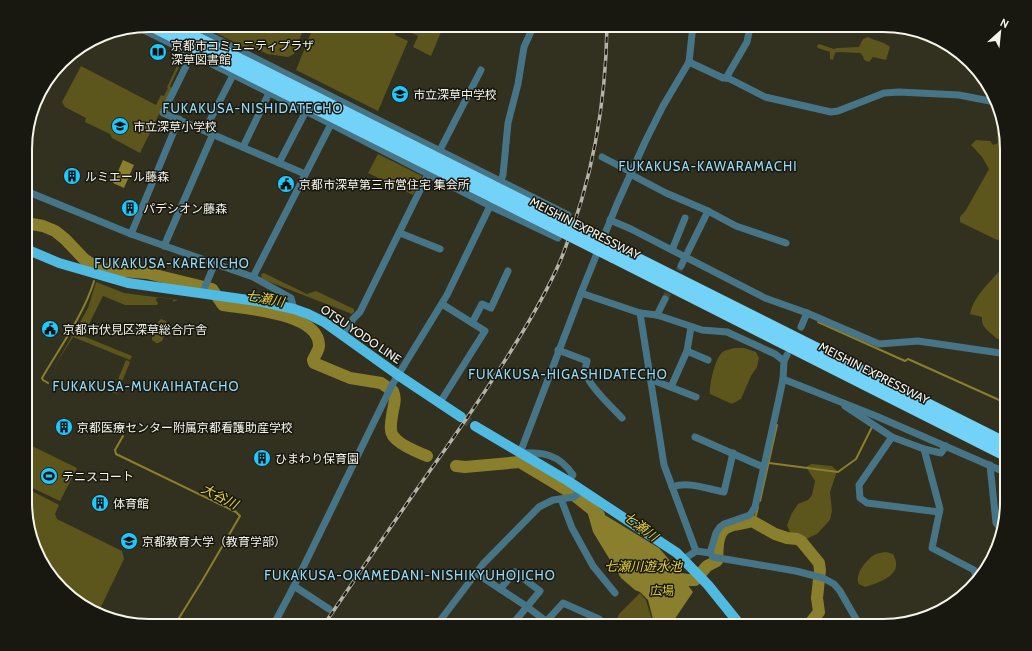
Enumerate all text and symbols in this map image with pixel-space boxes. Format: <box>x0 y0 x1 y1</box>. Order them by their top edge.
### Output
north arrow <box>980 12 1020 52</box>
text: N <box>998 15 1011 31</box>
place label: 京都市コミュニティプラザ 深草図書館 <box>171 38 314 67</box>
library icon: 京都市コミュニティプラザ 深草図書館 <box>148 42 168 62</box>
school or university icon: 市立深草中学校 <box>390 84 410 104</box>
place label: 市立深草中学校 <box>413 87 497 102</box>
district label: FUKAKUSA-NISHIDATECHO <box>163 100 343 116</box>
school or university icon: 市立深草小学校 <box>110 116 130 136</box>
place label: 市立深草小学校 <box>133 119 217 134</box>
district label: FUKAKUSA-KAWARAMACHI <box>619 158 797 174</box>
building icon: ルミエール藤森 <box>62 166 82 186</box>
place label: ルミエール藤森 <box>85 169 169 184</box>
public building icon: 京都市深草第三市営住宅 集会所 <box>276 174 296 194</box>
place label: 京都市深草第三市営住宅 集会所 <box>299 177 470 192</box>
street label: MEISHIN EXPRESSWAY <box>527 194 643 262</box>
building icon: パデシオン藤森 <box>120 198 140 218</box>
place label: パデシオン藤森 <box>143 201 227 216</box>
district label: FUKAKUSA-KAREKICHO <box>94 255 250 271</box>
water label: 七瀬川 <box>244 286 288 310</box>
street label: OTSU YODO LINE <box>318 301 405 367</box>
public building icon: 京都市伏見区深草総合庁舎 <box>40 319 60 339</box>
place label: 京都市伏見区深草総合庁舎 <box>63 322 207 337</box>
street label: MEISHIN EXPRESSWAY <box>816 339 932 407</box>
district label: FUKAKUSA-HIGASHIDATECHO <box>468 366 668 382</box>
district label: FUKAKUSA-MUKAIHATACHO <box>53 378 239 394</box>
building icon: 京都医療センター附属京都看護助産学校 <box>54 417 74 437</box>
place label: 京都医療センター附属京都看護助産学校 <box>77 420 293 435</box>
building icon: ひまわり保育園 <box>252 448 272 468</box>
place label: ひまわり保育園 <box>275 451 359 466</box>
sports icon: テニスコート <box>39 466 59 486</box>
place label: テニスコート <box>62 469 134 484</box>
water label: 大谷川 <box>199 480 243 513</box>
building icon: 体育館 <box>90 493 110 513</box>
place label: 体育館 <box>113 496 149 511</box>
water label: 七瀬川 <box>621 508 663 545</box>
school or university icon: 京都教育大学（教育学部） <box>119 531 139 551</box>
place label: 京都教育大学（教育学部） <box>142 534 286 549</box>
water label: 七瀬川遊水池 <box>604 558 684 574</box>
district label: FUKAKUSA-OKAMEDANI-NISHIKYUHOJICHO <box>264 567 556 583</box>
park label: 広場 <box>650 583 674 598</box>

